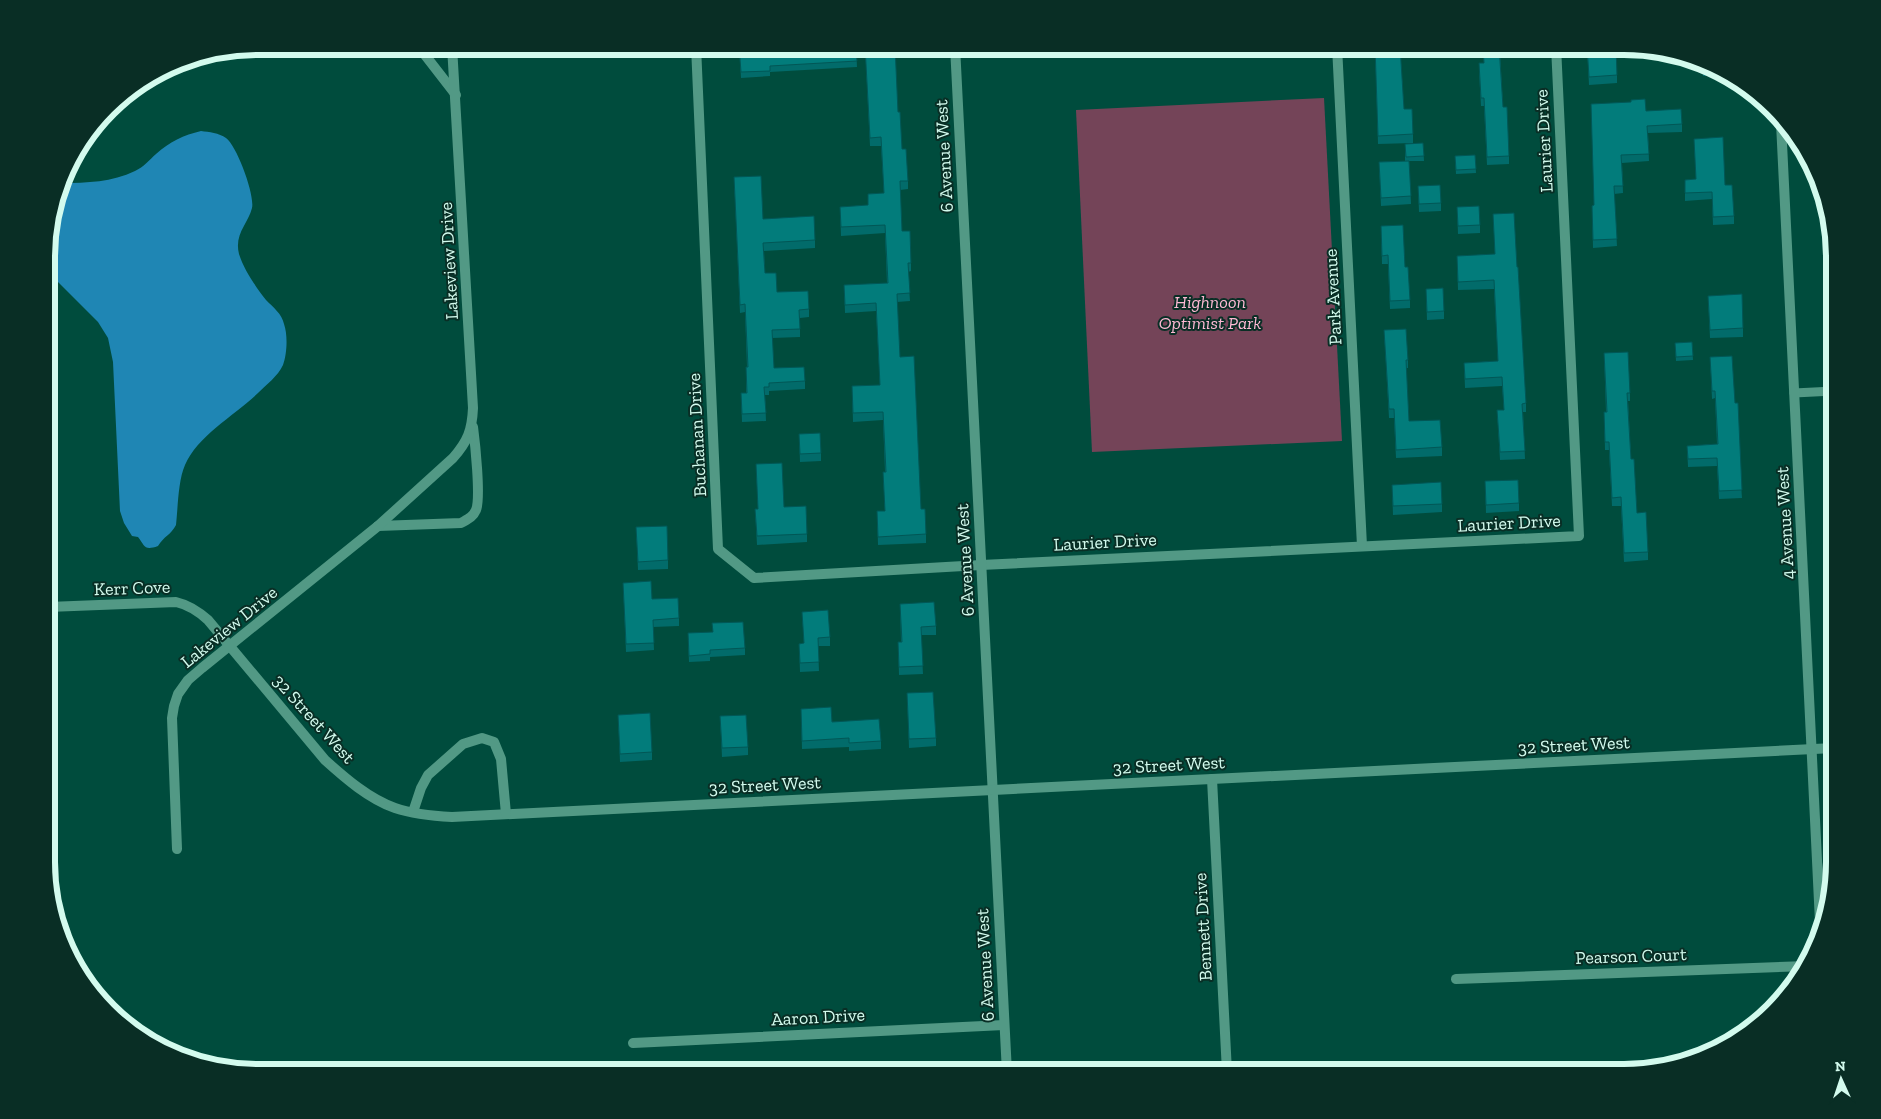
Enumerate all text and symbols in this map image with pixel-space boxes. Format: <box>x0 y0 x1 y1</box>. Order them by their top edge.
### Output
street label: Laurier Drive <box>1530 89 1558 193</box>
street label: 6 Avenue West <box>930 99 958 213</box>
street label: Lakeview Drive <box>435 201 463 321</box>
street label: Park Avenue <box>1319 248 1347 346</box>
park label: Highnoon Optimist Park <box>1159 291 1261 334</box>
street label: Buchanan Drive <box>683 373 711 497</box>
street label: 4 Avenue West <box>1771 466 1799 580</box>
street label: 6 Avenue West <box>951 503 979 617</box>
street label: Laurier Drive <box>1457 509 1561 537</box>
street label: Laurier Drive <box>1053 528 1157 556</box>
street label: Kerr Cove <box>93 576 171 600</box>
street label: Lakeview Drive <box>176 581 282 673</box>
street label: 32 Street West <box>268 670 360 768</box>
street label: 32 Street West <box>1517 731 1631 759</box>
street label: 32 Street West <box>1112 751 1226 779</box>
street label: 32 Street West <box>708 771 822 799</box>
street label: Bennett Drive <box>1189 872 1217 982</box>
street label: 6 Avenue West <box>971 908 999 1022</box>
street label: Pearson Court <box>1575 943 1687 969</box>
street label: Aaron Drive <box>771 1004 865 1030</box>
north arrow <box>1816 1054 1866 1104</box>
text: N <box>1835 1058 1846 1075</box>

